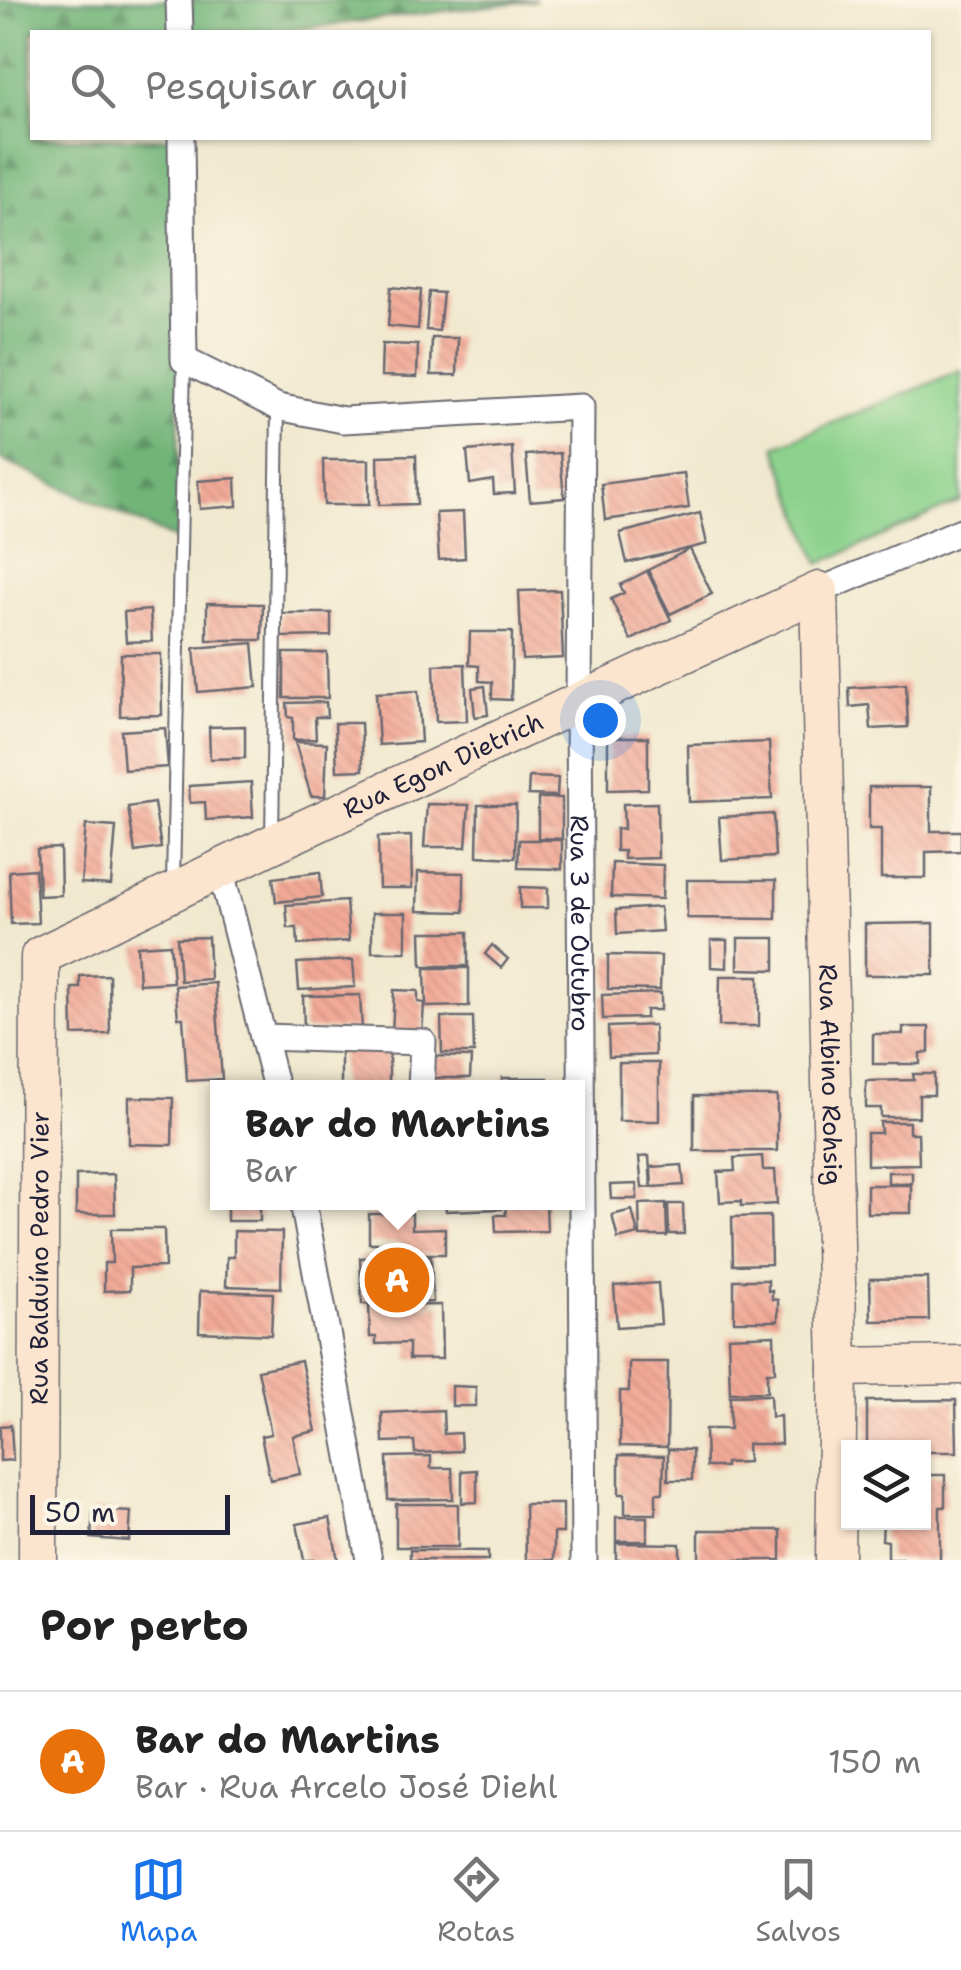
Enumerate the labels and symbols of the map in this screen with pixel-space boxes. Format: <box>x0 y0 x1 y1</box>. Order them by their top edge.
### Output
your location <box>575 695 626 746</box>
street label: Rua Egon Dietrich <box>337 704 549 826</box>
street label: Rua 3 de Outubro <box>563 815 598 1032</box>
street label: Rua Albino Rohsig <box>811 963 851 1186</box>
street label: Rua Balduíno Pedro Vier <box>22 1111 56 1405</box>
pin: A <box>364 1242 430 1318</box>
scale bar <box>30 1490 230 1534</box>

